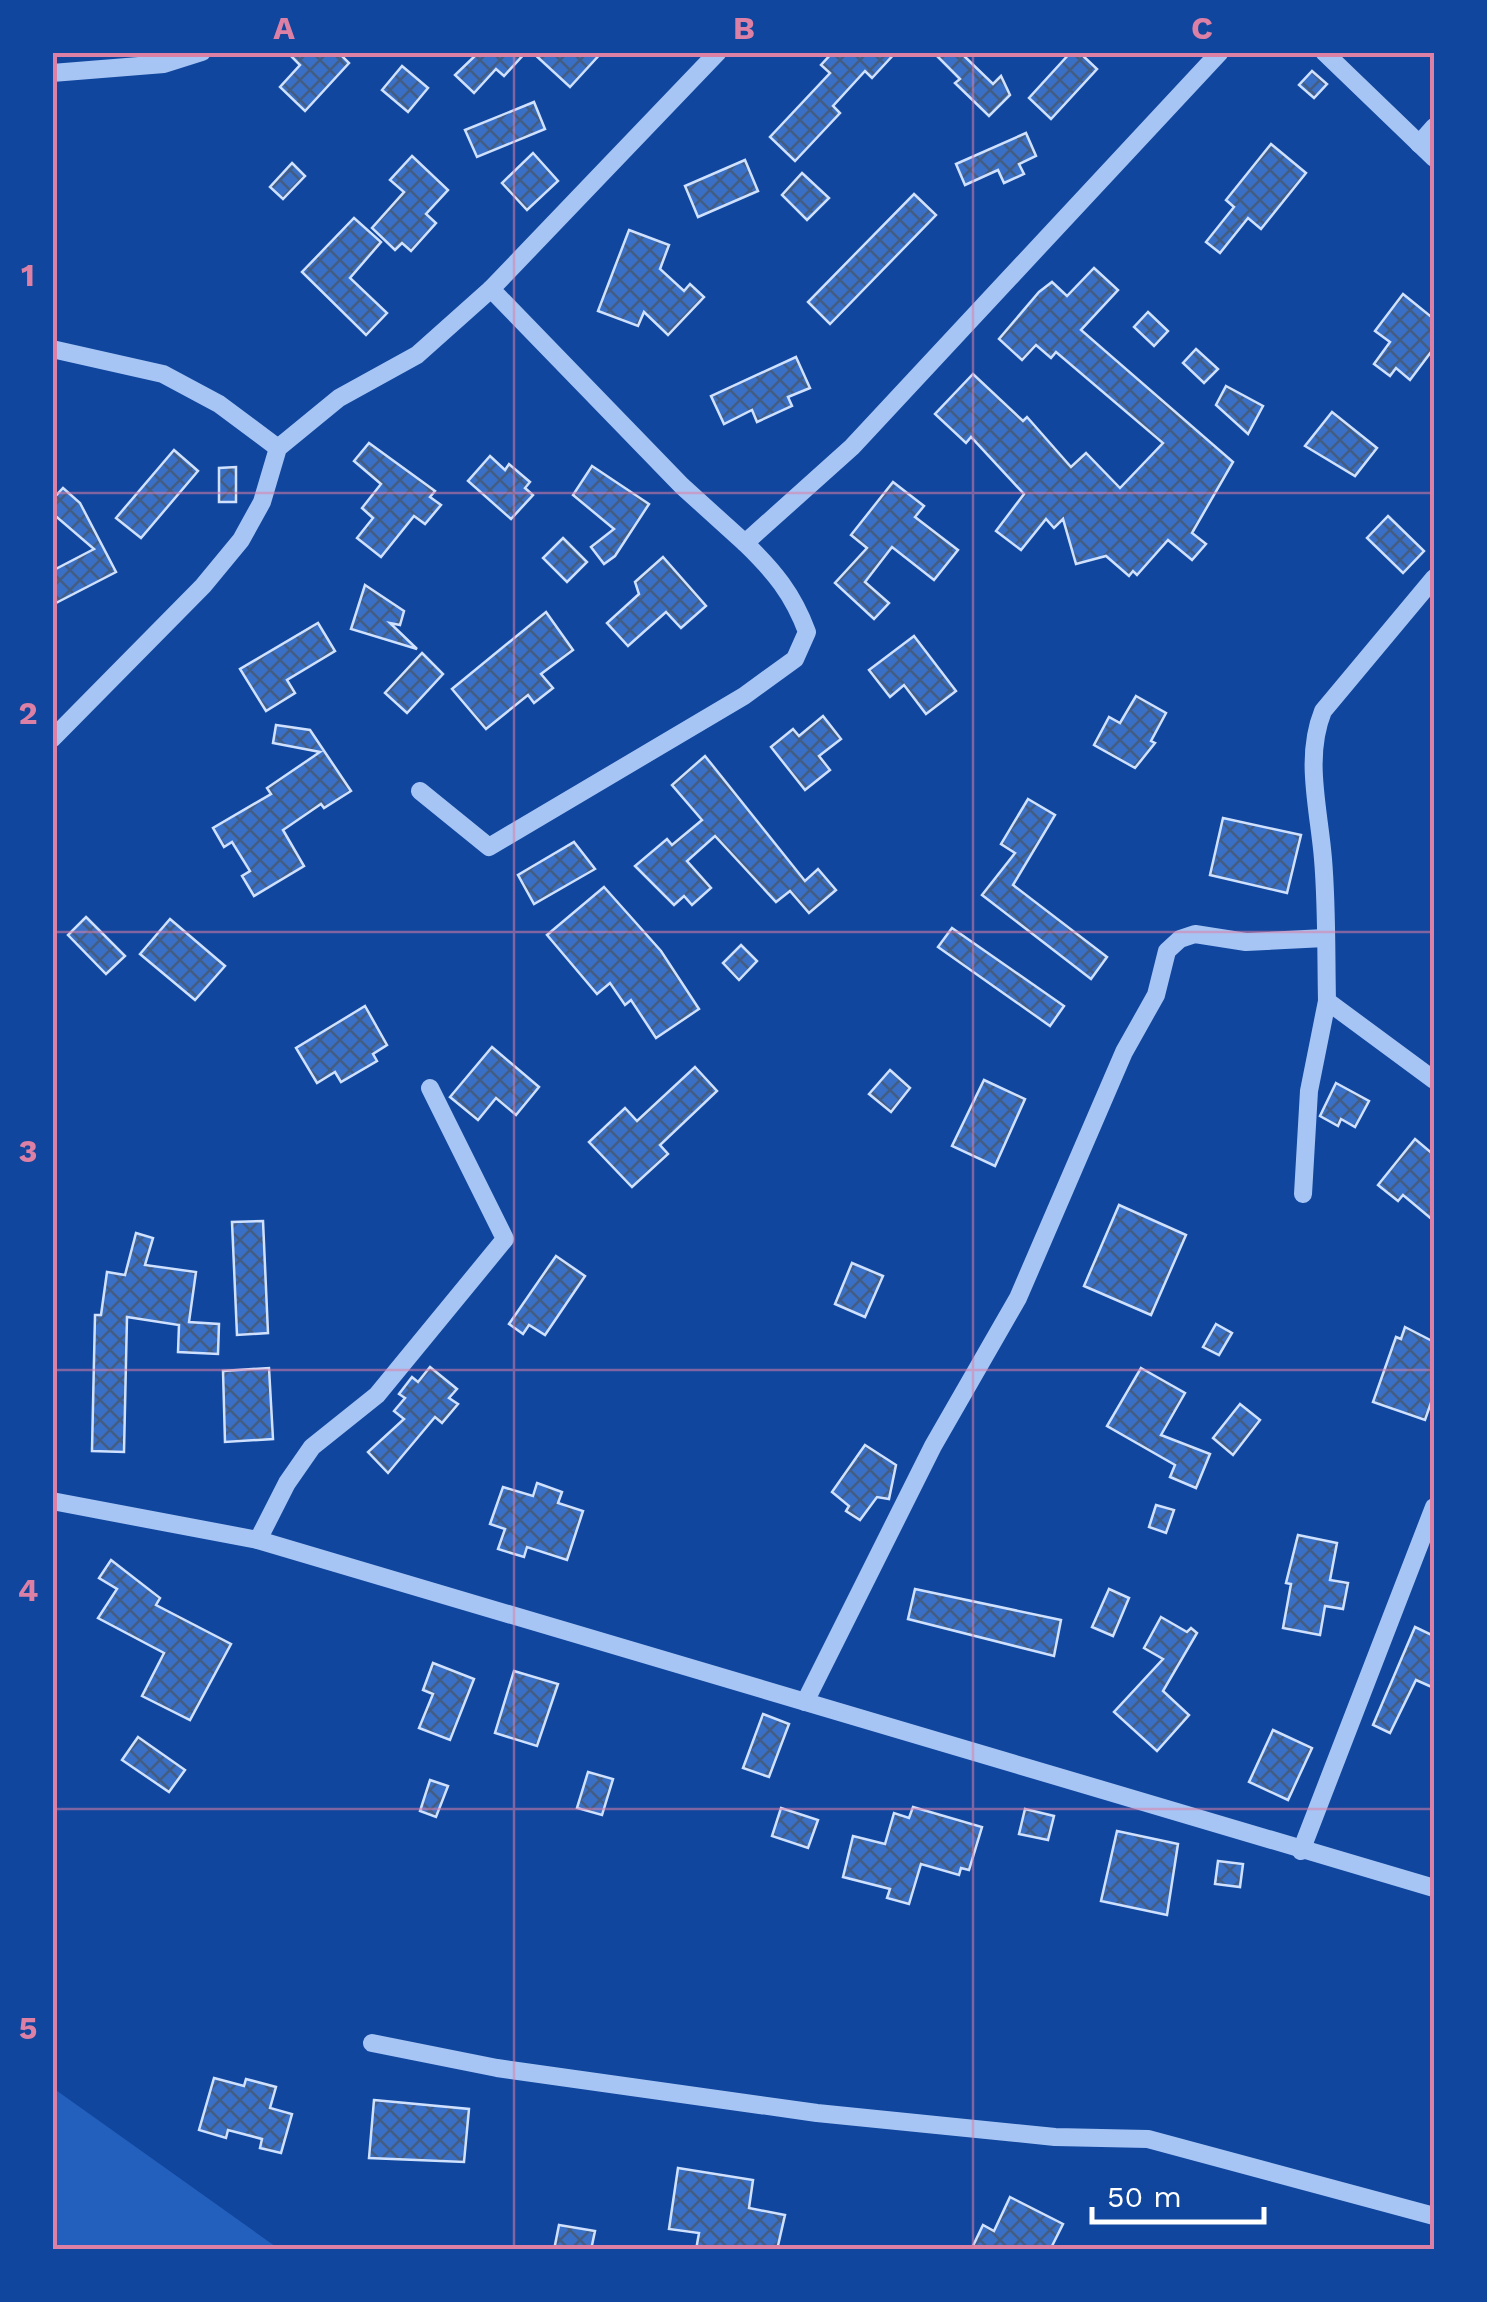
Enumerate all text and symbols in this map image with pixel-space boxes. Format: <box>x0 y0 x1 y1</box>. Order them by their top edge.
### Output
text: A <box>273 9 295 47</box>
text: B <box>733 9 755 47</box>
text: C <box>1191 9 1213 47</box>
text: 1 <box>21 256 35 294</box>
text: 2 <box>18 694 38 732</box>
text: 3 <box>19 1132 37 1170</box>
text: 4 <box>18 1571 38 1609</box>
text: 5 <box>19 2009 37 2047</box>
scale bar <box>1092 2162 1264 2224</box>
text: 50 m <box>1107 2179 1182 2214</box>

